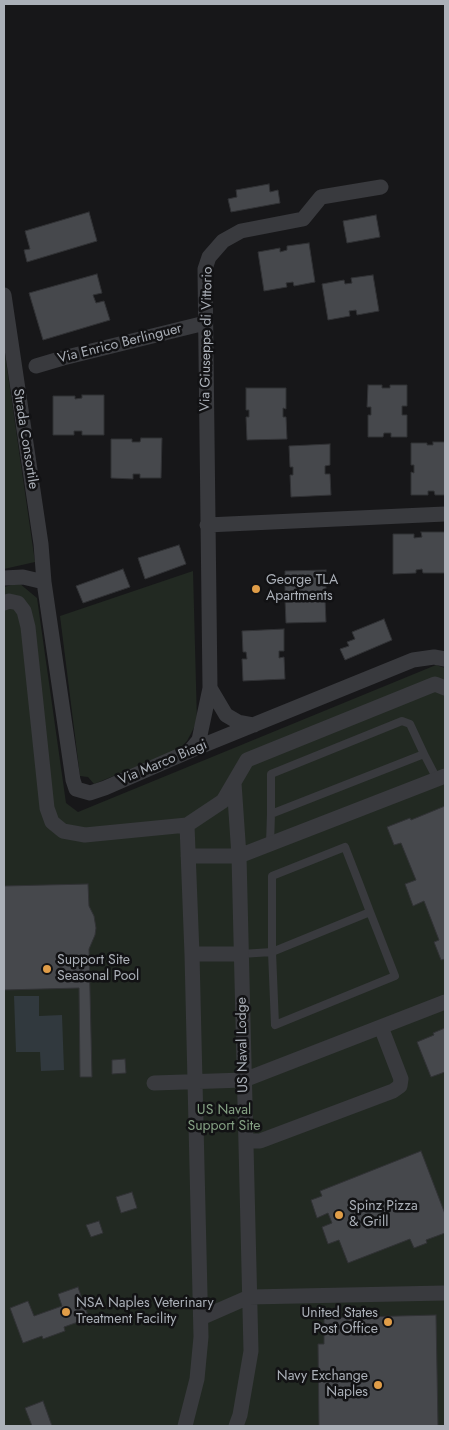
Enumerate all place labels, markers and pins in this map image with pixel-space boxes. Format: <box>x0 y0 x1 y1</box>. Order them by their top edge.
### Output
place label: George TLA Apartments <box>266 573 338 606</box>
marker: George TLA Apartments <box>250 583 262 595</box>
place label: Support Site Seasonal Pool <box>57 953 139 986</box>
marker: Support Site Seasonal Pool <box>41 963 53 975</box>
place label: Spinz Pizza & Grill <box>349 1199 418 1232</box>
marker: Spinz Pizza & Grill <box>333 1209 345 1221</box>
place label: NSA Naples Veterinary Treatment Facility <box>76 1296 214 1328</box>
marker: NSA Naples Veterinary Treatment Facility <box>60 1306 72 1318</box>
place label: United States Post Office <box>302 1306 378 1338</box>
marker: United States Post Office <box>382 1316 394 1328</box>
place label: Navy Exchange Naples <box>277 1369 368 1401</box>
marker: Navy Exchange Naples <box>372 1379 384 1391</box>

